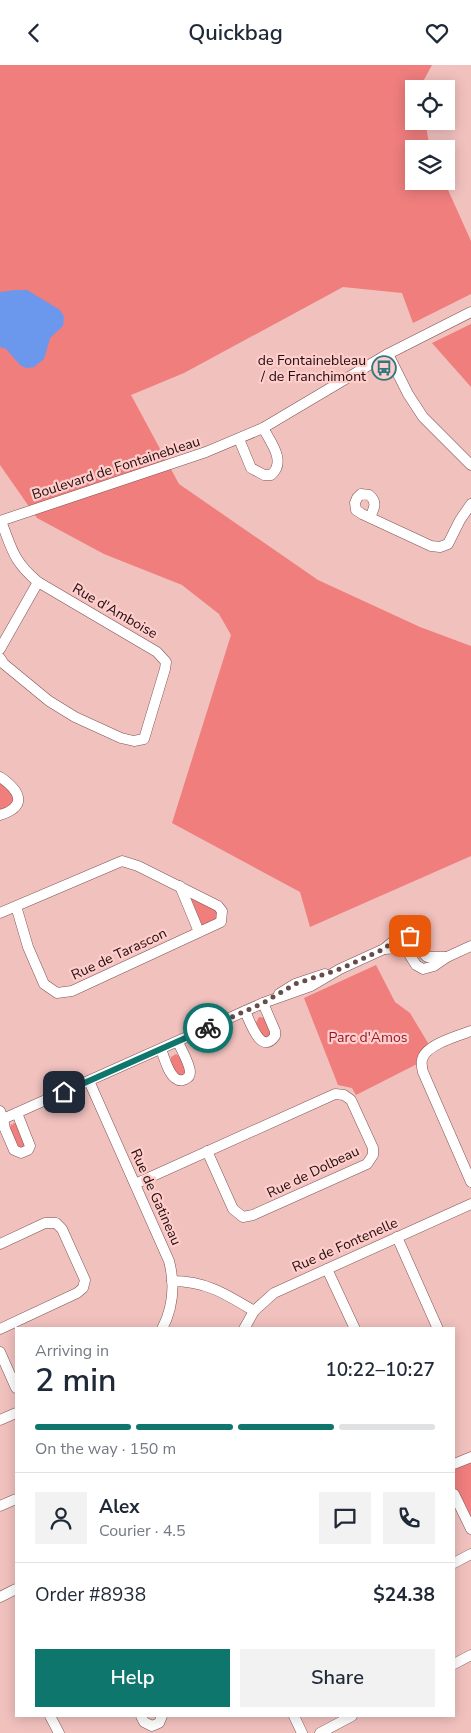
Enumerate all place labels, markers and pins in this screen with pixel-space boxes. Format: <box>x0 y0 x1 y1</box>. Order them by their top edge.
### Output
place label: de Fontainebleau / de Franchimont <box>258 351 366 386</box>
bus stop icon: de Fontainebleau / de Franchimont <box>371 355 397 381</box>
pin <box>389 915 431 957</box>
pin <box>43 1071 85 1113</box>

